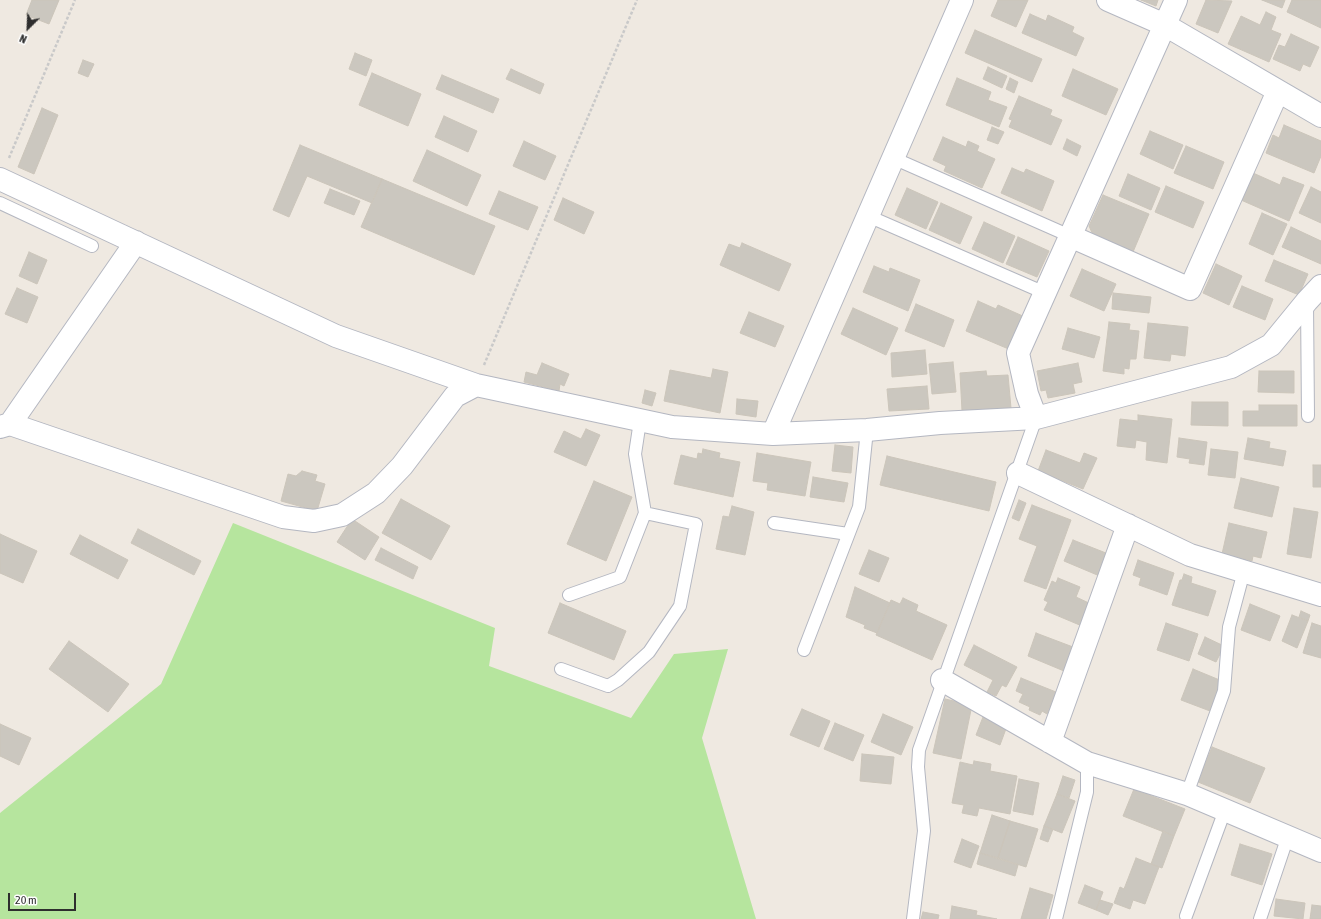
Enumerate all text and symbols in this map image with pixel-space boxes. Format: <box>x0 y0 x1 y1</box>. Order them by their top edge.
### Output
north arrow <box>8 8 48 48</box>
text: N <box>18 32 29 46</box>
scale bar <box>10 885 78 911</box>
text: 20 m <box>15 893 37 907</box>

